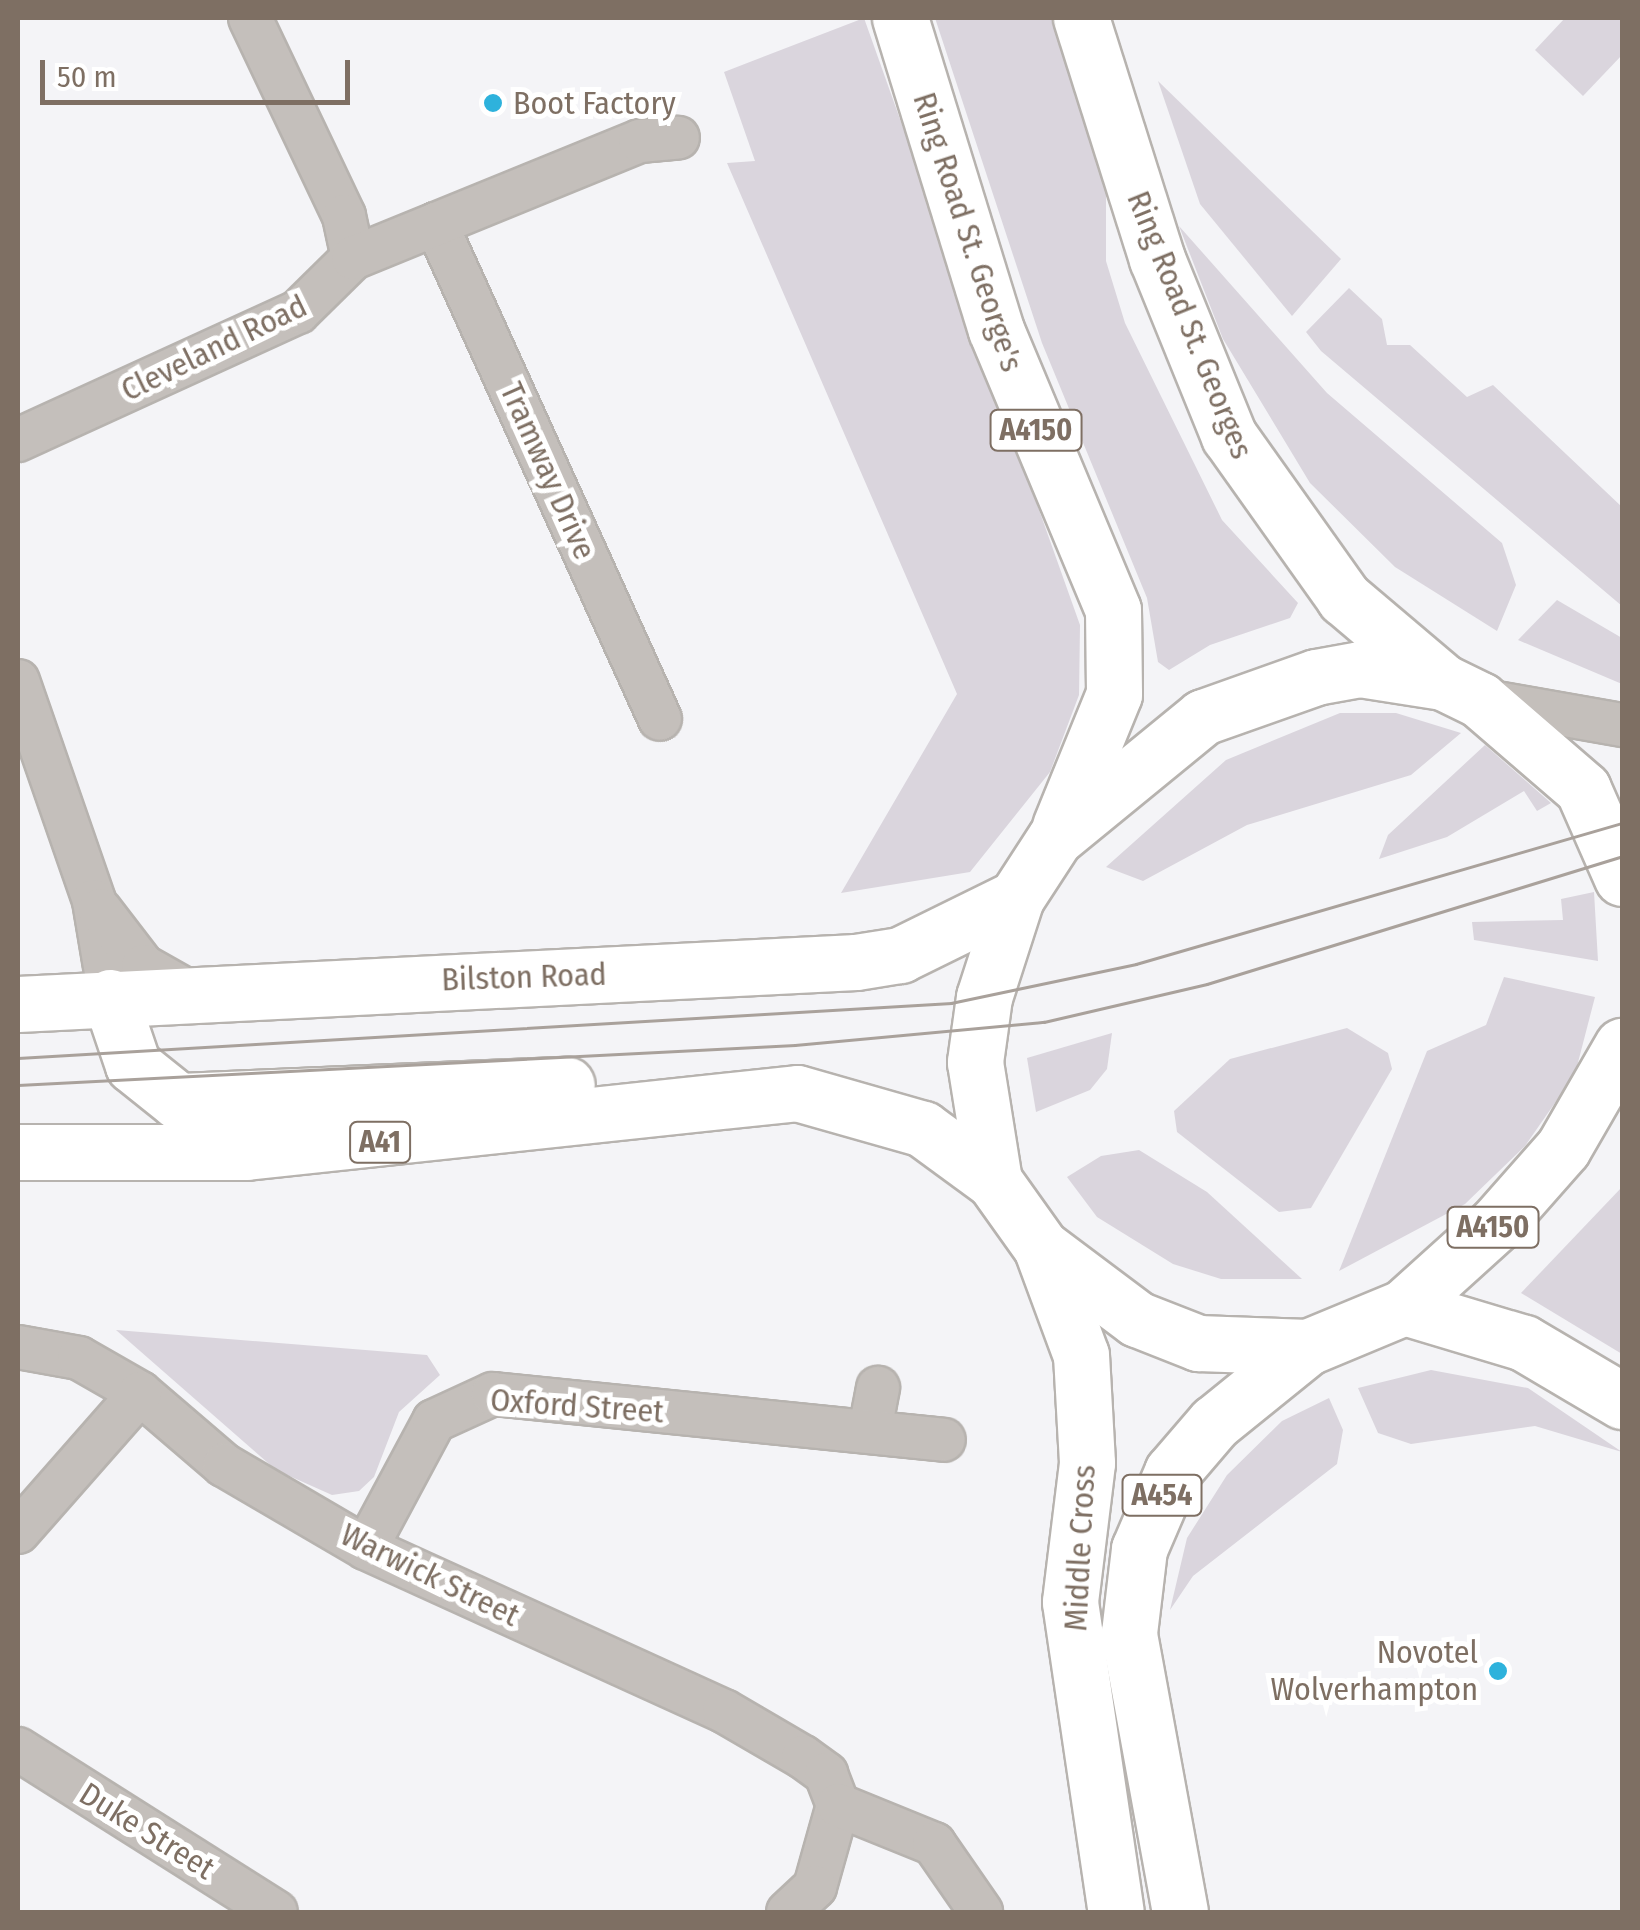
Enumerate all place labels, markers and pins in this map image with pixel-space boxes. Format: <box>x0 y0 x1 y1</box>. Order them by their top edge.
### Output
place label: Boot Factory <box>513 84 676 122</box>
marker: Boot Factory <box>482 92 504 114</box>
place label: Novotel Wolverhampton <box>1270 1634 1478 1709</box>
marker: Novotel Wolverhampton <box>1487 1660 1509 1682</box>

